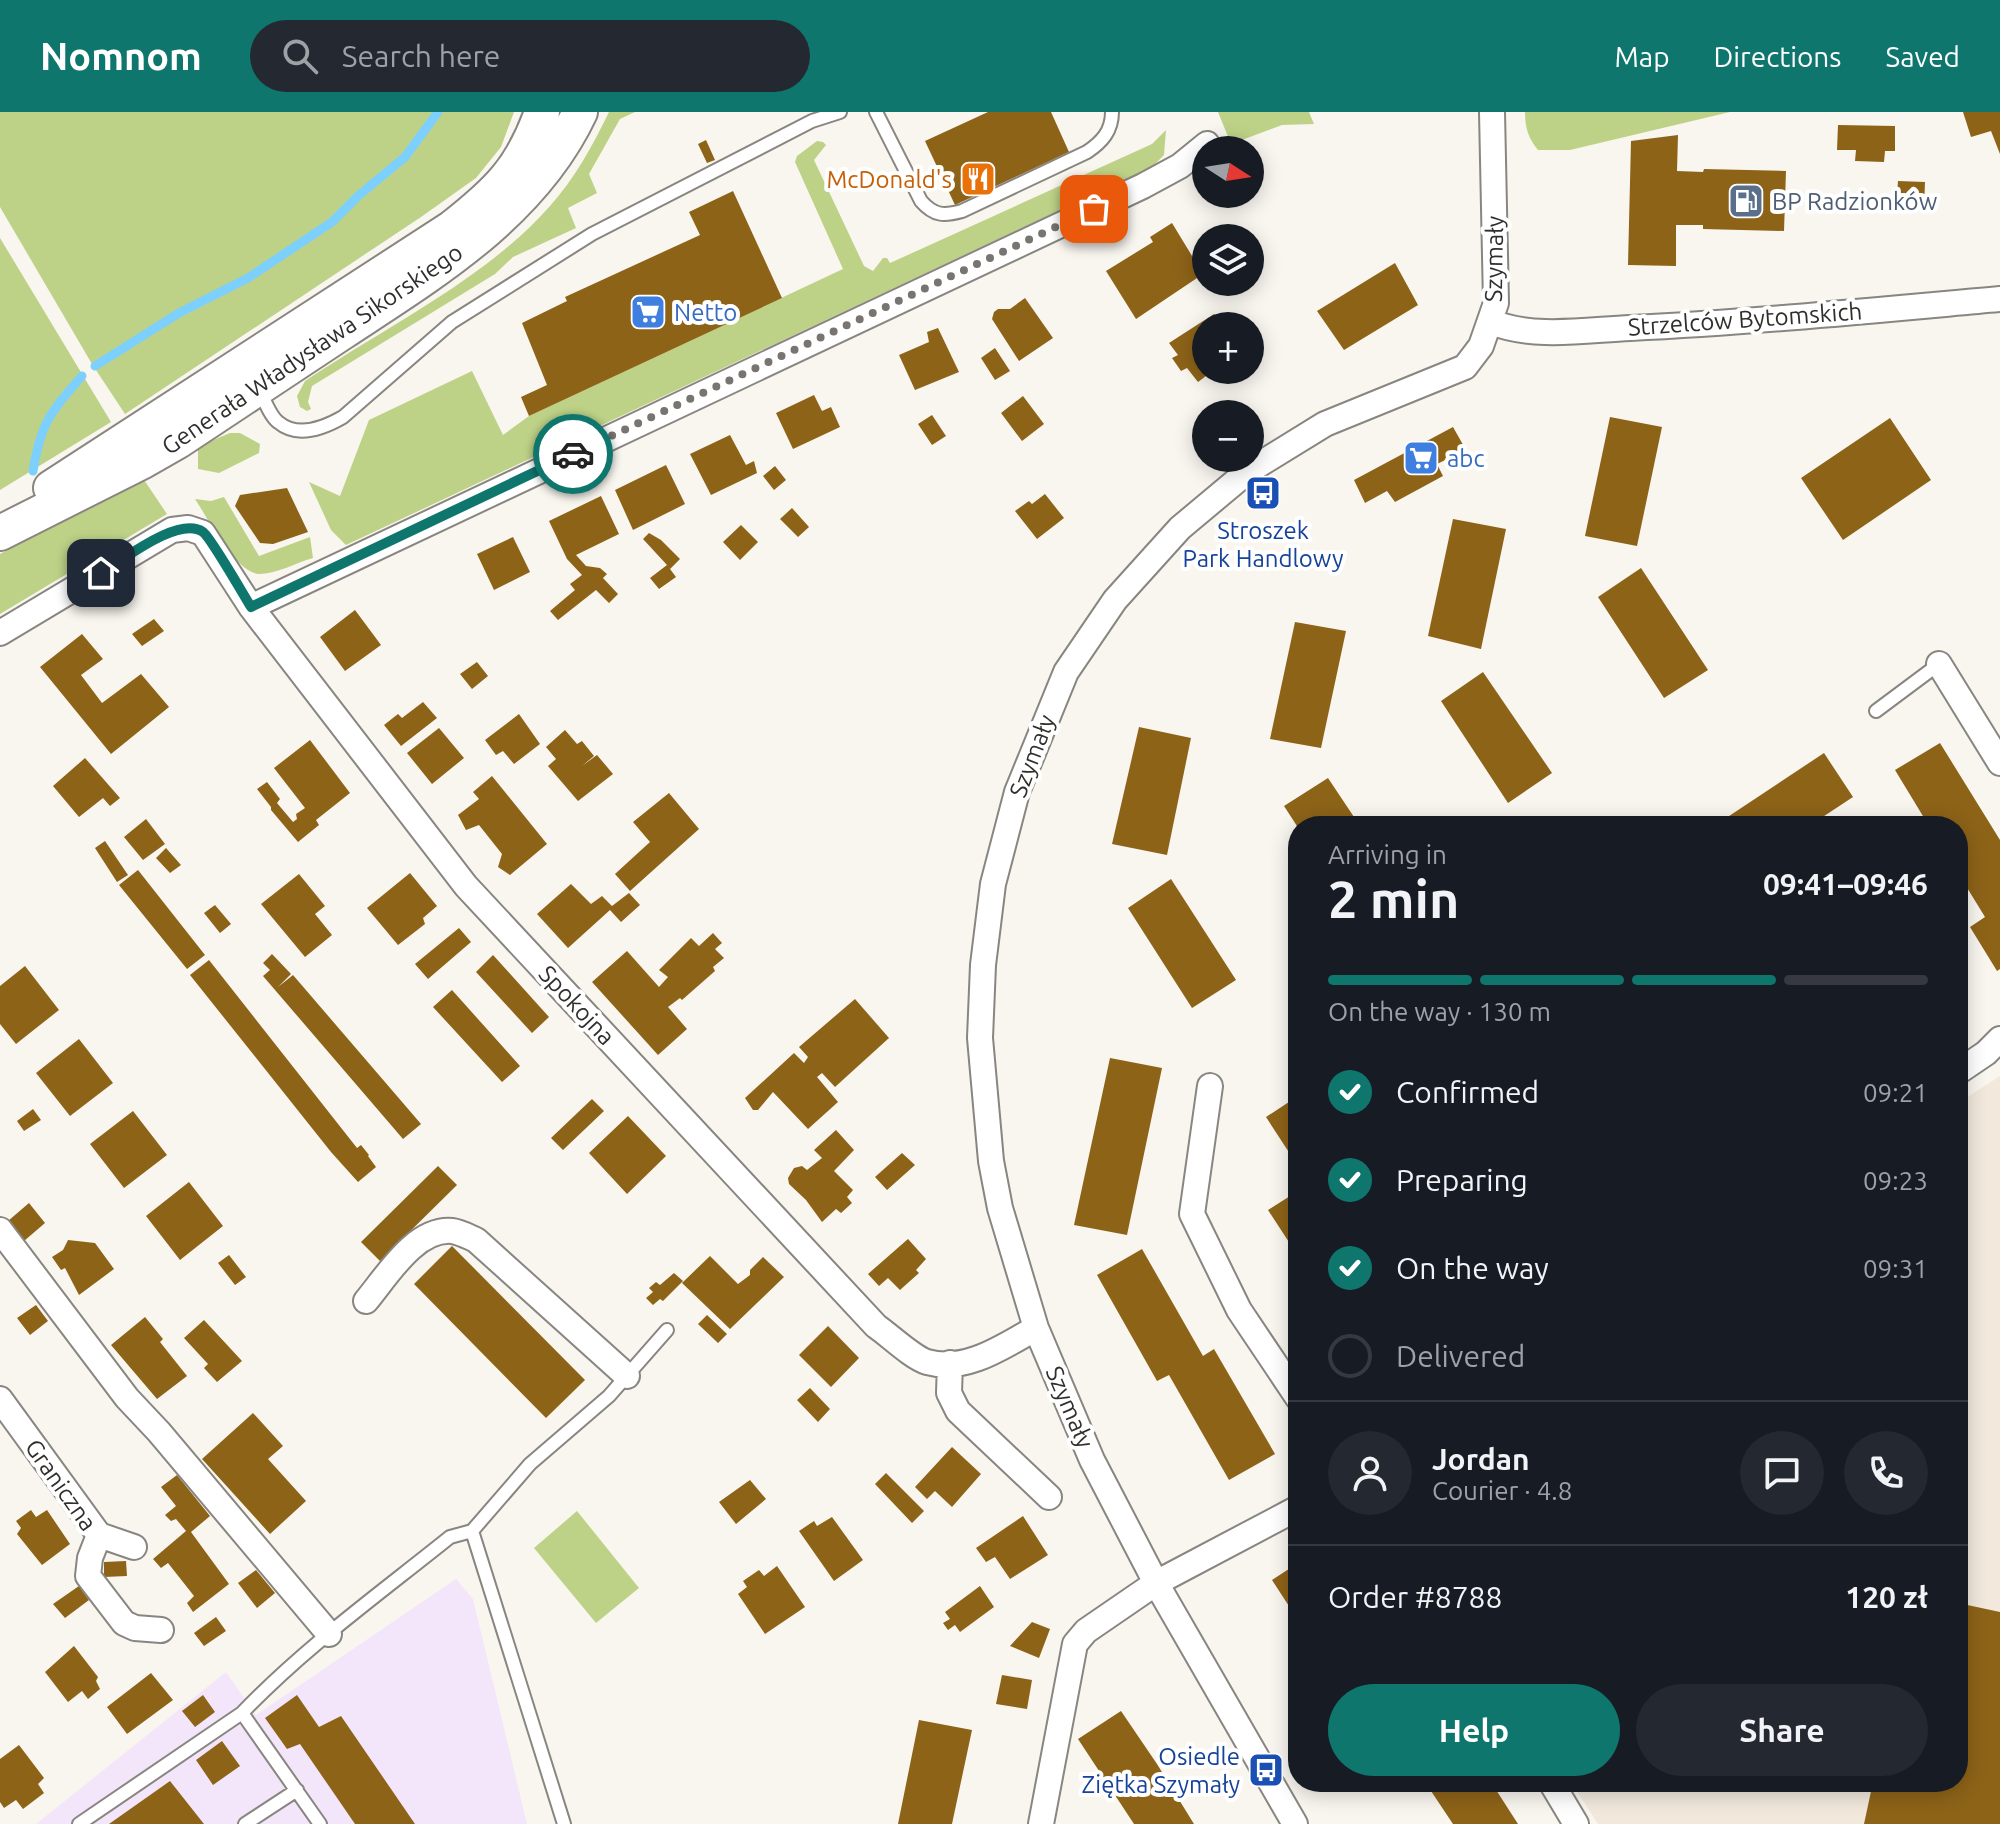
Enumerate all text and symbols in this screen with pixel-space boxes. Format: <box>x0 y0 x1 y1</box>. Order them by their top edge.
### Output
search box <box>250 20 810 92</box>
icon: search <box>278 34 322 78</box>
text: Nomnom <box>40 35 202 77</box>
text: Search here <box>342 39 500 73</box>
text: Map <box>1614 41 1670 72</box>
text: Directions <box>1714 41 1841 72</box>
text: Saved <box>1885 41 1960 72</box>
north arrow <box>1192 136 1264 208</box>
map controls <box>1192 136 1264 472</box>
restaurant icon: McDonald's <box>959 160 997 198</box>
place label: McDonald's <box>826 166 952 193</box>
pin <box>1060 175 1128 243</box>
fuel station icon: BP Radzionków <box>1727 182 1765 220</box>
icon: bag <box>1072 187 1116 231</box>
place label: BP Radzionków <box>1772 188 1938 215</box>
street label: Szymały <box>1480 215 1508 302</box>
button: layers <box>1192 224 1264 296</box>
street label: Generała Władysława Sikorskiego <box>157 238 467 460</box>
supermarket icon: Netto <box>629 293 667 331</box>
street label: Strzelców Bytomskich <box>1627 297 1863 341</box>
place label: Netto <box>674 299 737 326</box>
button: + <box>1192 312 1264 384</box>
button: − <box>1192 400 1264 472</box>
courier <box>533 414 613 494</box>
icon: car <box>551 432 595 476</box>
supermarket icon: abc <box>1402 439 1440 477</box>
place label: abc <box>1447 445 1485 472</box>
bus stop icon: Stroszek Park Handlowy <box>1244 474 1282 512</box>
place label: Stroszek Park Handlowy <box>1183 517 1344 572</box>
pin <box>67 539 135 607</box>
icon: home <box>79 551 123 595</box>
street label: Szymały <box>1004 711 1060 801</box>
text: Arriving in <box>1328 840 1447 869</box>
text: 09:41–09:46 <box>1763 867 1928 901</box>
text: 2 min <box>1328 870 1459 928</box>
street label: Spokojna <box>534 960 620 1050</box>
text: On the way · 130 m <box>1328 997 1551 1026</box>
icon: check <box>1328 1070 1372 1114</box>
text: Confirmed <box>1396 1075 1539 1109</box>
text: 09:21 <box>1863 1078 1928 1107</box>
icon: check <box>1328 1158 1372 1202</box>
text: Preparing <box>1396 1163 1528 1197</box>
text: 09:23 <box>1863 1166 1928 1195</box>
icon: check <box>1328 1246 1372 1290</box>
text: On the way <box>1396 1251 1549 1285</box>
text: 09:31 <box>1863 1254 1928 1283</box>
text: Delivered <box>1396 1339 1525 1373</box>
street label: Szymały <box>1041 1362 1099 1452</box>
button: person <box>1328 1431 1412 1515</box>
button: chat <box>1740 1431 1824 1515</box>
button: phone <box>1844 1431 1928 1515</box>
street label: Graniczna <box>20 1434 102 1536</box>
text: Jordan <box>1432 1442 1530 1476</box>
text: Courier · 4.8 <box>1432 1476 1572 1505</box>
text: Order #8788 <box>1328 1580 1502 1614</box>
text: 120 zł <box>1845 1580 1928 1614</box>
button: Help <box>1328 1684 1620 1776</box>
button: Share <box>1636 1684 1928 1776</box>
place label: Osiedle Ziętka Szymały <box>1082 1743 1240 1798</box>
bus stop icon: Osiedle Ziętka Szymały <box>1247 1751 1285 1789</box>

